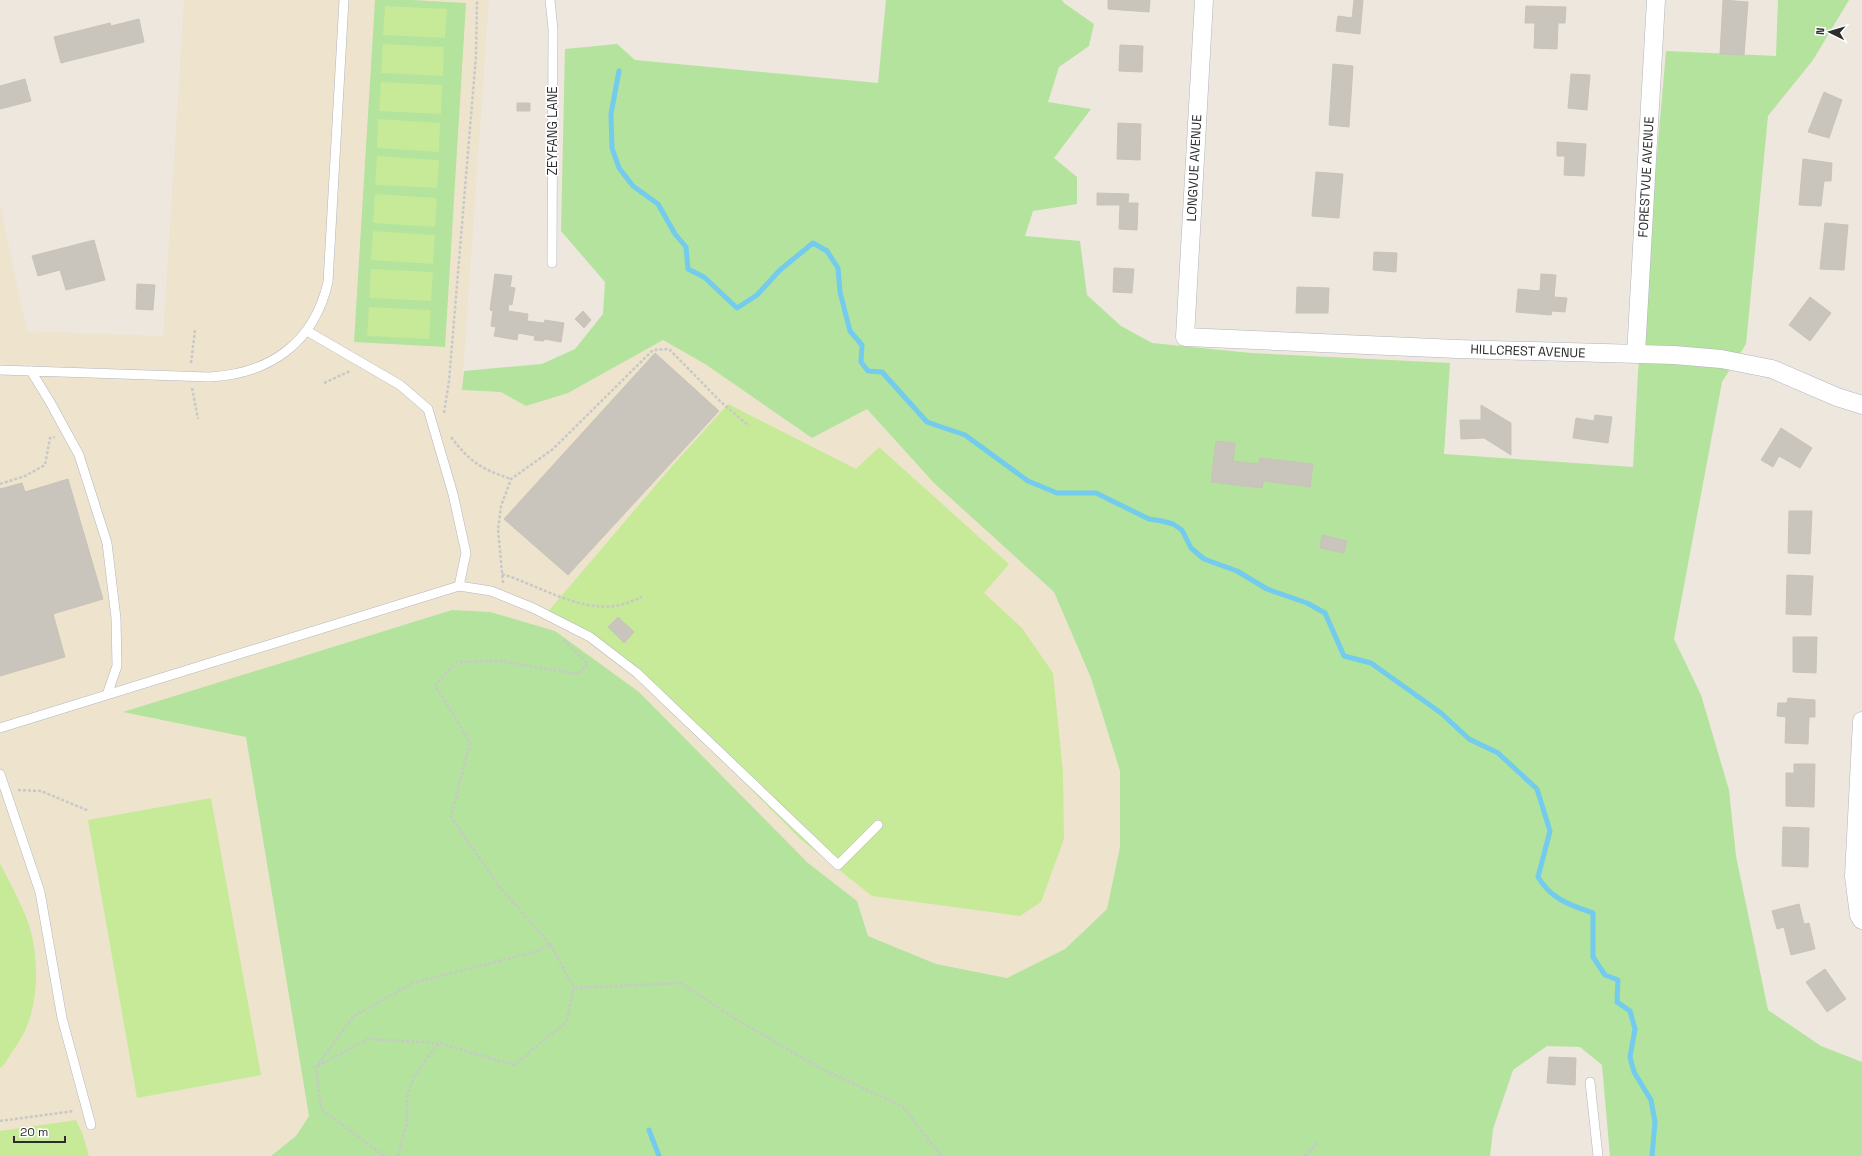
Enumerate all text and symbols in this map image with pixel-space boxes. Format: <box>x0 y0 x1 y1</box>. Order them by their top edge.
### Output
north arrow <box>1810 12 1850 52</box>
text: N <box>1813 27 1827 35</box>
street label: ZEYFANG LANE <box>544 86 561 176</box>
street label: LONGVUE AVENUE <box>1183 114 1205 222</box>
street label: FORESTVUE AVENUE <box>1634 116 1658 238</box>
street label: HILLCREST AVENUE <box>1470 340 1586 362</box>
scale bar <box>14 1118 65 1144</box>
text: 20 m <box>20 1124 48 1140</box>

